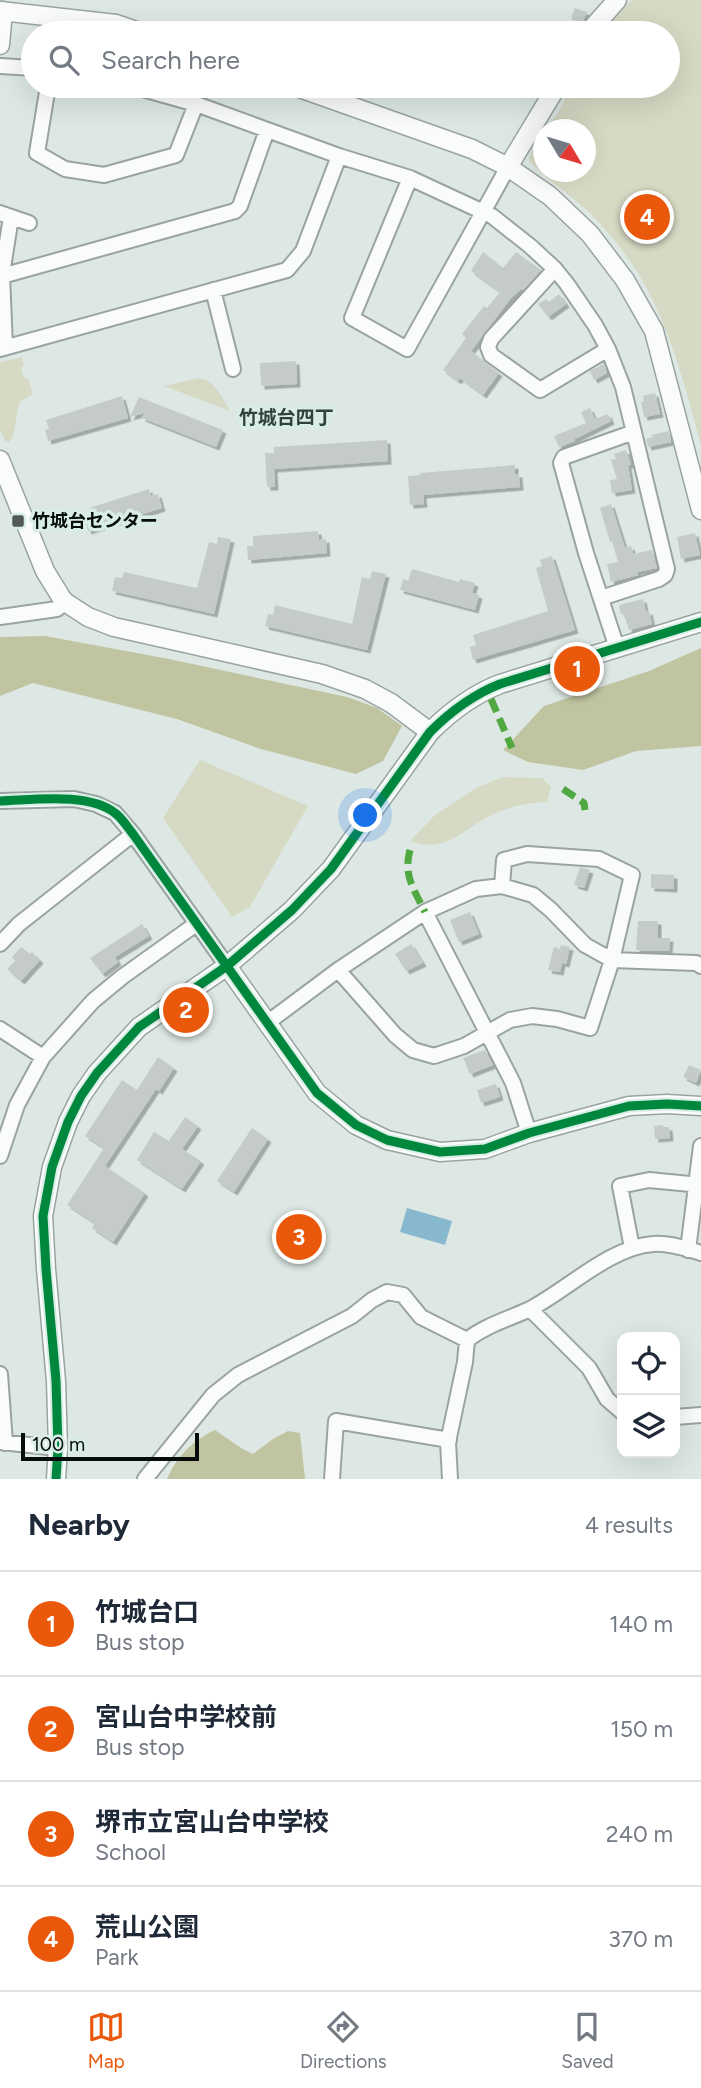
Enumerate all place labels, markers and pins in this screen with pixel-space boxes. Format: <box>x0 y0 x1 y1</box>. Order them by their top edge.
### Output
pin: 4 <box>624 191 670 243</box>
place label: 竹城台センター <box>32 510 158 532</box>
marker: 竹城台センター <box>10 513 26 529</box>
pin: 1 <box>554 643 600 695</box>
pin: 2 <box>163 984 209 1036</box>
pin: 3 <box>276 1211 322 1263</box>

